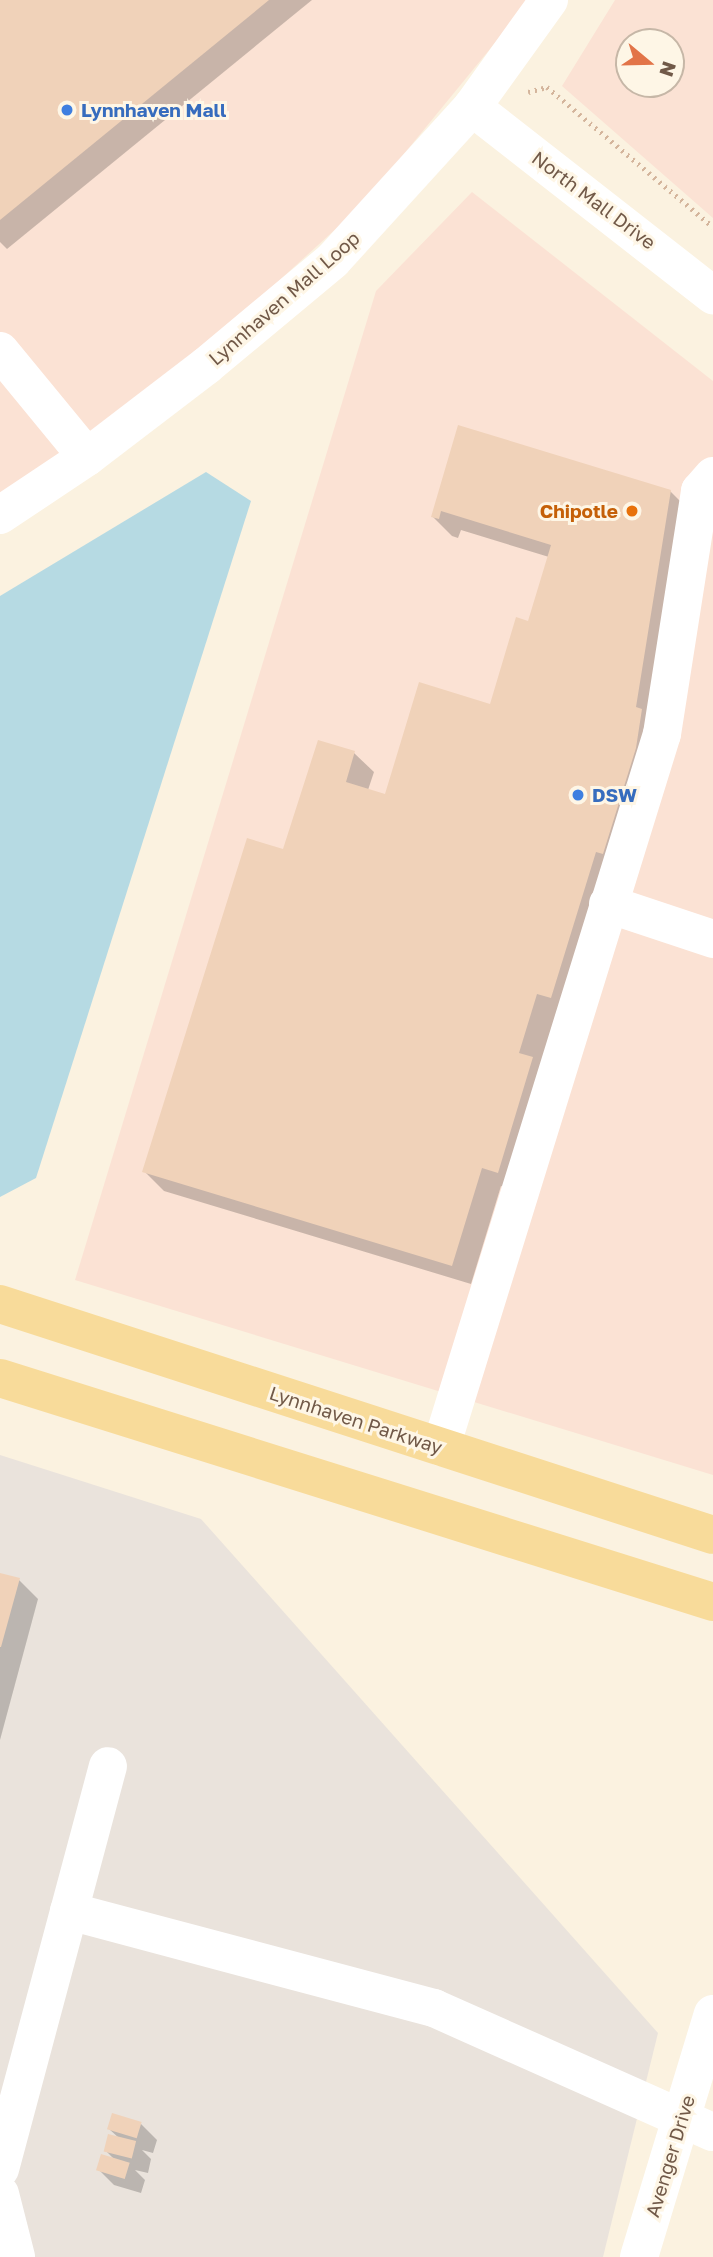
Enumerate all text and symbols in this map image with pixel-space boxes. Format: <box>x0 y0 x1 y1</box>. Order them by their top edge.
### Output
north arrow <box>615 28 685 98</box>
text: N <box>655 59 682 80</box>
place label: Lynnhaven Mall <box>81 99 226 121</box>
marker: Lynnhaven Mall <box>59 102 75 118</box>
street label: North Mall Drive <box>528 146 660 254</box>
street label: Lynnhaven Mall Loop <box>204 226 364 370</box>
place label: Chipotle <box>540 500 618 522</box>
marker: Chipotle <box>624 503 640 519</box>
place label: DSW <box>592 784 637 806</box>
marker: DSW <box>570 787 586 803</box>
street label: Lynnhaven Parkway <box>267 1381 445 1459</box>
street label: Avenger Drive <box>641 2092 699 2220</box>

